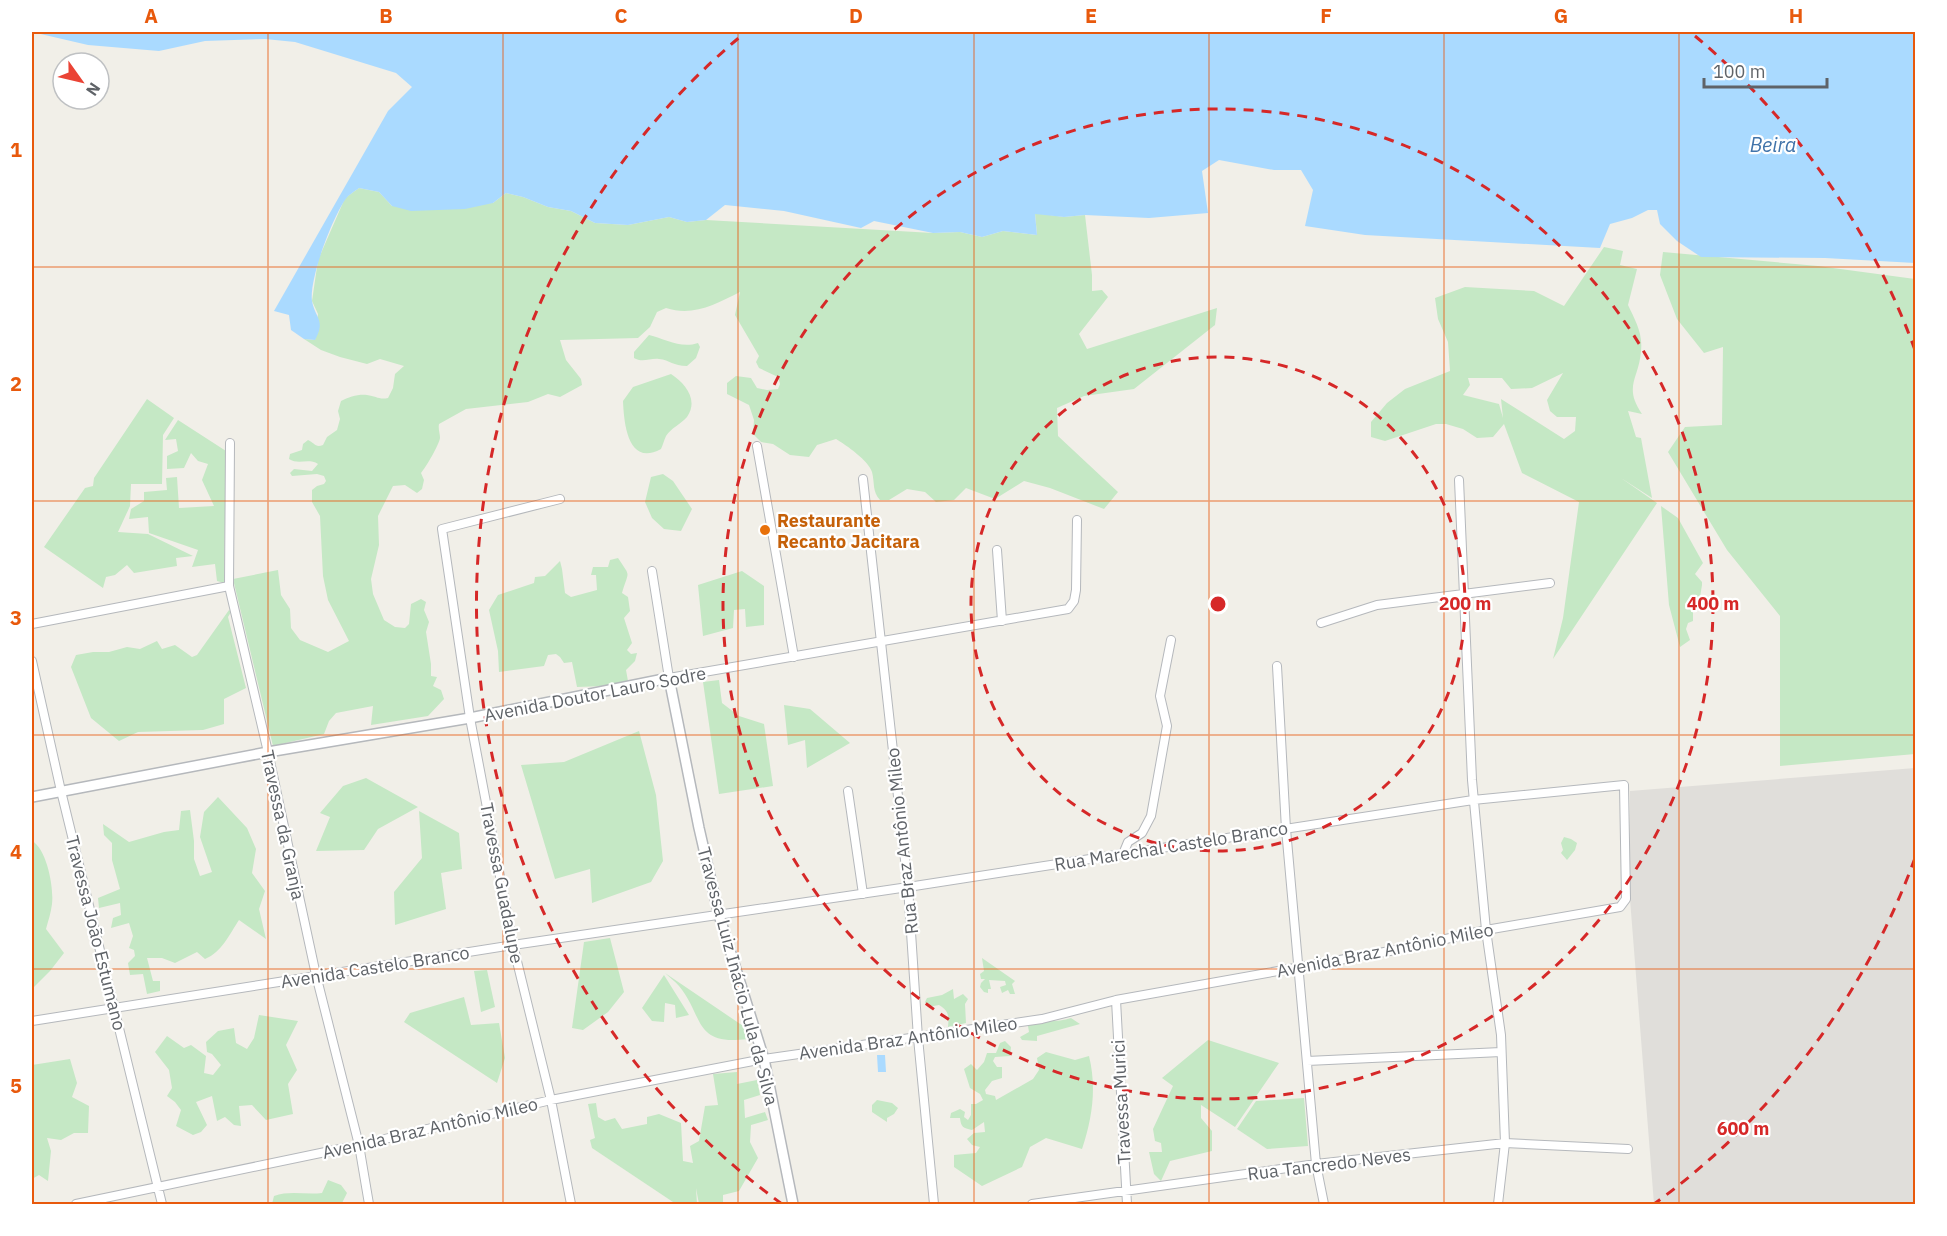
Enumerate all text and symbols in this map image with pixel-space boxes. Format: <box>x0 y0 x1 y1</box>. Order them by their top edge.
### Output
text: A <box>144 2 158 29</box>
text: B <box>379 2 393 29</box>
text: C <box>614 2 628 29</box>
text: D <box>849 2 863 29</box>
text: E <box>1085 2 1097 29</box>
text: F <box>1320 2 1332 29</box>
text: G <box>1554 2 1568 29</box>
text: H <box>1789 2 1803 29</box>
north arrow <box>51 51 111 111</box>
scale bar <box>1704 51 1827 89</box>
text: 100 m <box>1713 60 1765 83</box>
text: N <box>82 79 105 100</box>
water label: Beira <box>1750 131 1796 158</box>
text: 1 <box>10 136 22 163</box>
text: 2 <box>10 370 22 397</box>
place label: Restaurante Recanto Jacitara <box>777 509 920 553</box>
marker: Restaurante Recanto Jacitara <box>758 523 772 537</box>
text: 200 m <box>1439 592 1491 615</box>
text: 400 m <box>1687 592 1739 615</box>
centre of rings <box>1208 594 1228 614</box>
text: 3 <box>10 604 22 631</box>
street label: Avenida Doutor Lauro Sodre <box>482 661 708 727</box>
street label: Rua Braz Antônio Mileo <box>881 747 923 935</box>
street label: Travessa da Granja <box>256 748 310 902</box>
street label: Travessa Guadalupe <box>475 801 529 965</box>
street label: Rua Marechal Castelo Branco <box>1053 816 1289 876</box>
street label: Travessa João Estumano <box>61 833 131 1033</box>
text: 4 <box>10 838 22 865</box>
street label: Travessa Luiz Inácio Lula da Silva <box>692 844 784 1108</box>
street label: Avenida Braz Antônio Mileo <box>1275 918 1495 982</box>
street label: Avenida Castelo Branco <box>279 941 471 993</box>
street label: Avenida Braz Antônio Mileo <box>797 1011 1019 1065</box>
street label: Travessa Murici <box>1106 1039 1136 1165</box>
text: 5 <box>10 1072 22 1099</box>
street label: Avenida Braz Antônio Mileo <box>320 1092 540 1164</box>
text: 600 m <box>1717 1117 1769 1140</box>
street label: Rua Tancredo Neves <box>1246 1143 1412 1185</box>

